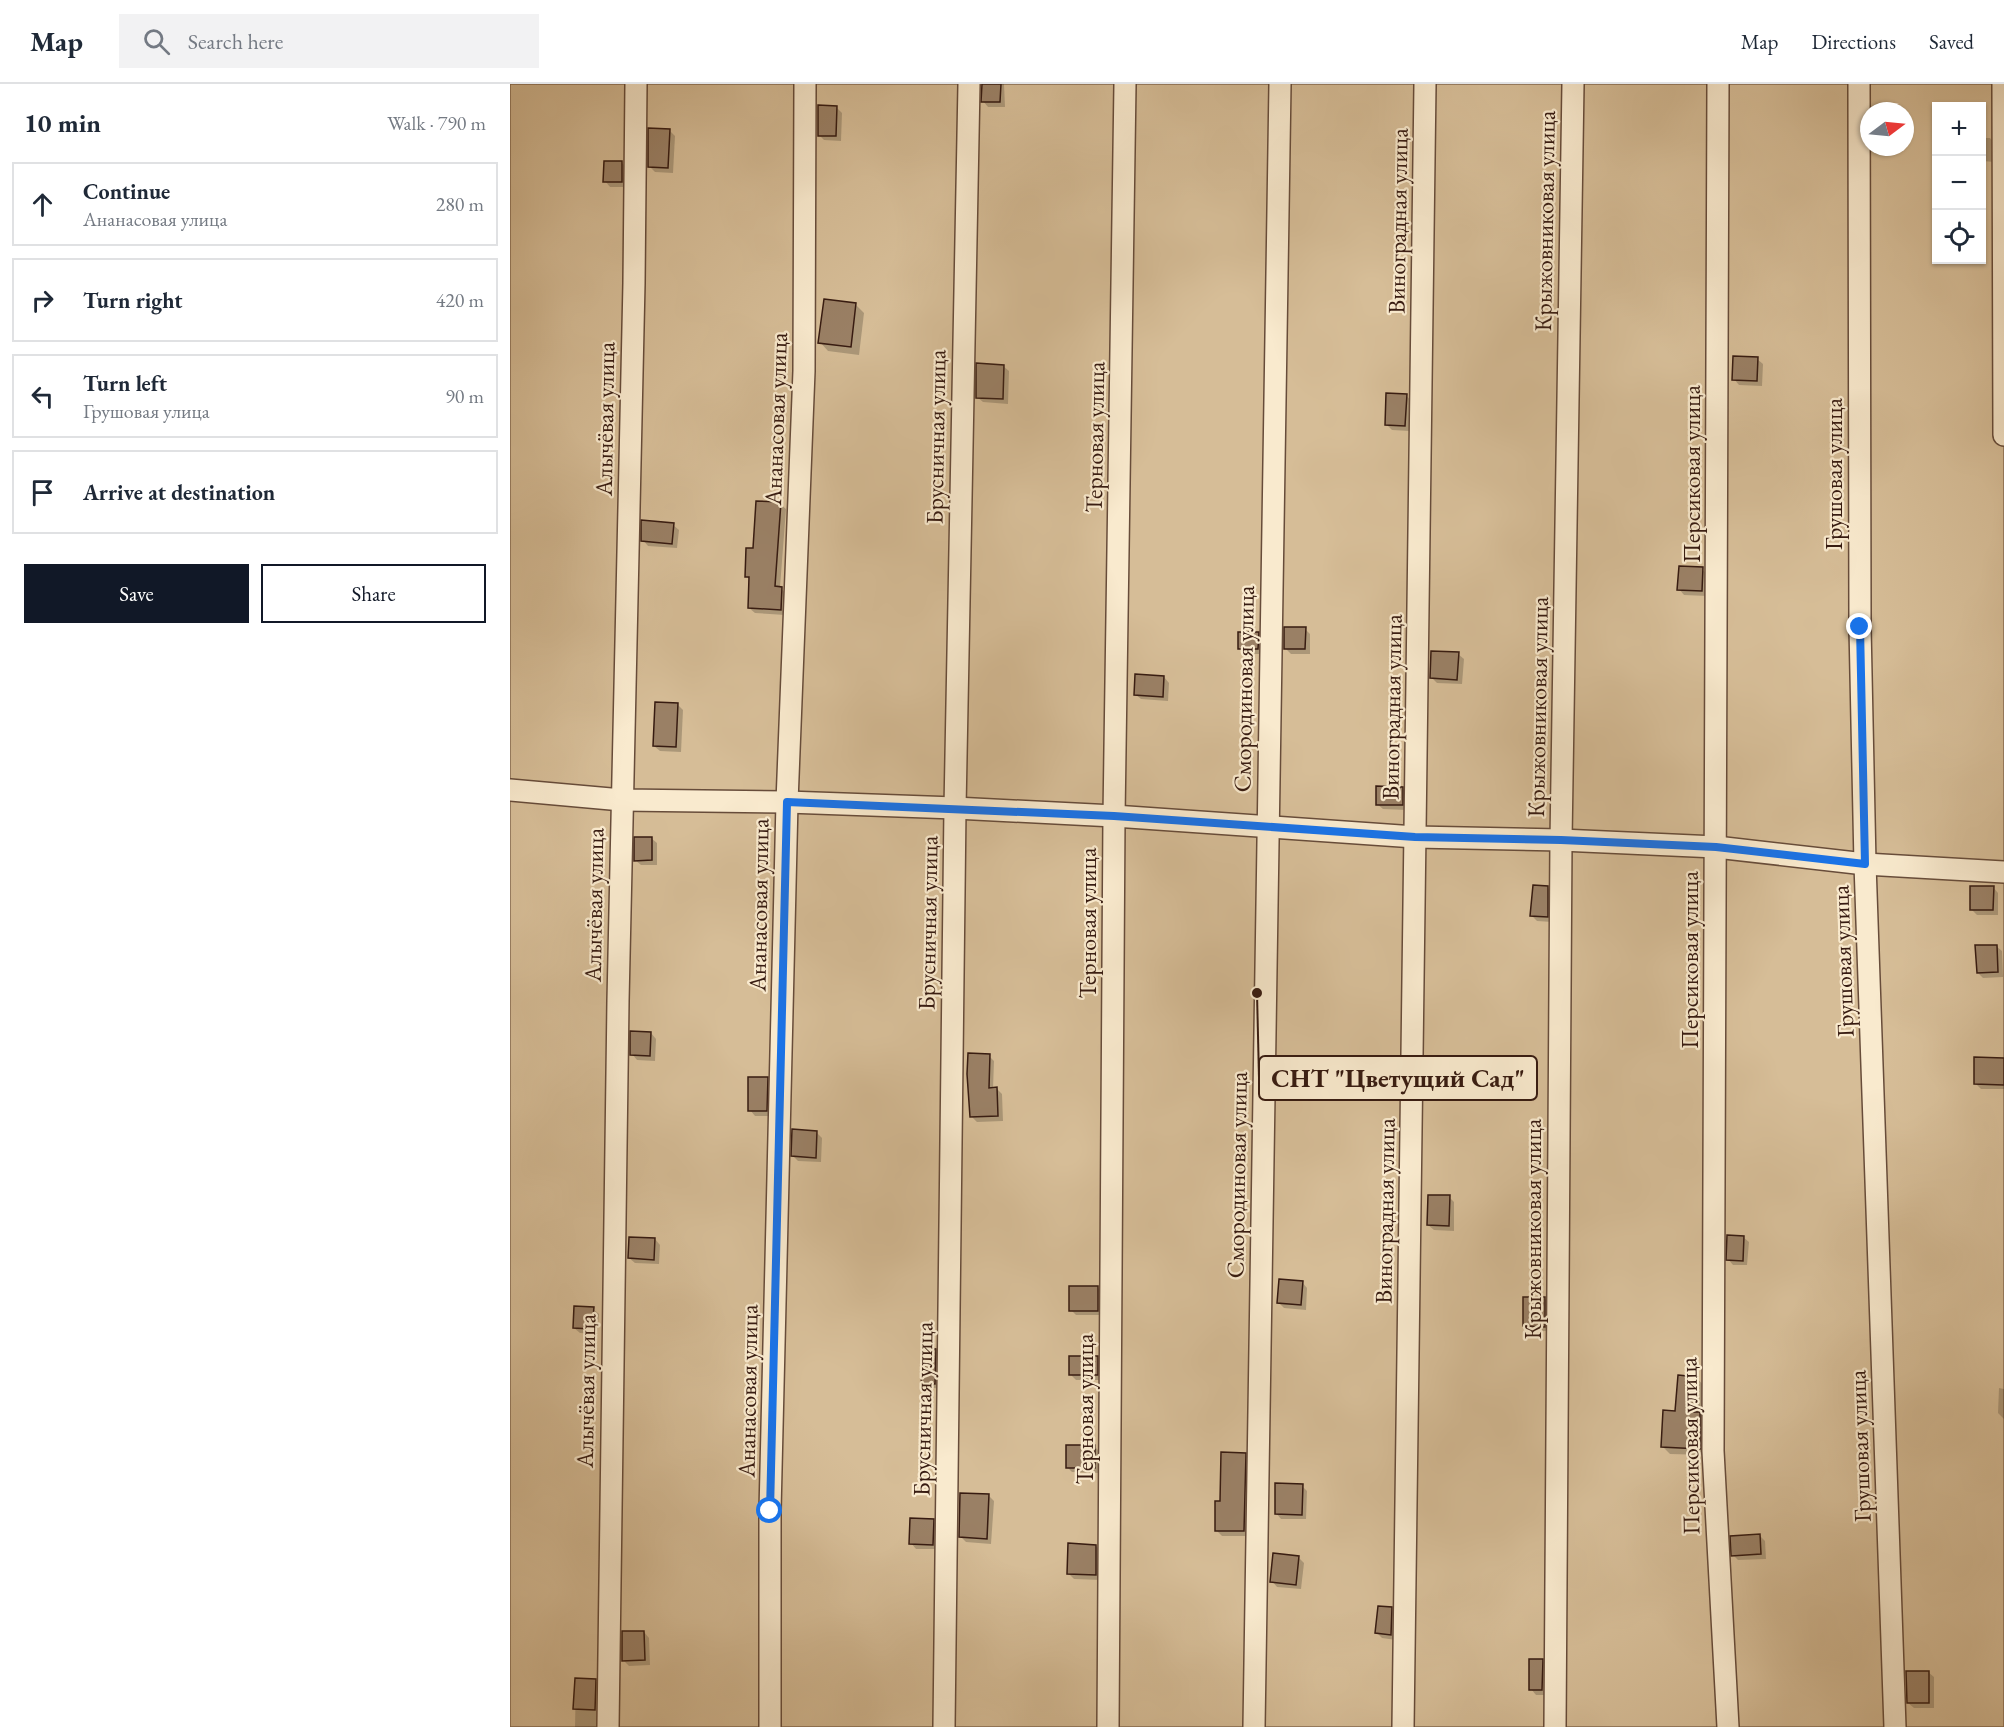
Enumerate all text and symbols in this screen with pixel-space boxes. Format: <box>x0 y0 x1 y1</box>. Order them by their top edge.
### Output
search box <box>119 14 539 68</box>
text: Map <box>30 23 83 59</box>
icon: search <box>140 25 173 58</box>
text: Search here <box>188 27 283 56</box>
text: Map <box>1741 28 1778 55</box>
text: Directions <box>1811 28 1896 55</box>
text: Saved <box>1929 28 1974 55</box>
north arrow <box>1860 102 1914 156</box>
map controls <box>1932 102 1986 264</box>
button: + <box>1932 102 1986 156</box>
text: 10 min <box>24 106 101 140</box>
text: Walk · 790 m <box>387 110 486 136</box>
street label: Крыжовниковая улица <box>1527 110 1562 332</box>
street label: Виноградная улица <box>1380 127 1415 314</box>
button: − <box>1932 156 1986 210</box>
text: Continue <box>83 177 170 206</box>
icon: ahead <box>26 188 59 221</box>
text: 280 m <box>436 191 484 217</box>
text: Ананасовая улица <box>83 206 227 232</box>
button: locate <box>1932 210 1986 264</box>
icon: right <box>26 284 59 317</box>
text: Turn right <box>83 286 182 315</box>
text: 420 m <box>436 287 484 313</box>
street label: Ананасовая улица <box>757 331 794 507</box>
street label: Алычёвая улица <box>588 341 621 497</box>
street label: Брусничная улица <box>918 349 953 525</box>
street label: Терновая улица <box>1078 361 1111 513</box>
text: Turn left <box>83 369 167 398</box>
icon: left <box>26 380 59 413</box>
text: 90 m <box>445 383 484 409</box>
street label: Персиковая улица <box>1676 385 1707 563</box>
street label: Грушовая улица <box>1818 397 1849 550</box>
text: Грушовая улица <box>83 398 210 424</box>
icon: arrive <box>26 476 59 509</box>
text: Arrive at destination <box>83 478 275 507</box>
button: Save <box>24 564 249 623</box>
button: Share <box>261 564 486 623</box>
street label: Смородиновая улица <box>1226 585 1261 793</box>
street label: Крыжовниковая улица <box>1520 596 1555 818</box>
street label: Виноградная улица <box>1374 613 1409 800</box>
route end <box>1846 613 1872 639</box>
street label: Ананасовая улица <box>741 818 776 993</box>
street label: Алычёвая улица <box>577 827 610 983</box>
street label: Брусничная улица <box>910 835 945 1011</box>
street label: Терновая улица <box>1072 847 1103 999</box>
street label: Персиковая улица <box>1674 871 1705 1049</box>
street label: Грушовая улица <box>1824 884 1861 1038</box>
callout: СНТ "Цветущий Сад" <box>1259 1056 1537 1100</box>
text: СНТ "Цветущий Сад" <box>1271 1061 1525 1095</box>
street label: Смородиновая улица <box>1219 1071 1254 1279</box>
street label: Виноградная улица <box>1367 1117 1402 1304</box>
street label: Крыжовниковая улица <box>1517 1118 1548 1339</box>
street label: Ананасовая улица <box>730 1304 765 1479</box>
street label: Алычёвая улица <box>569 1313 602 1469</box>
street label: Брусничная улица <box>905 1321 940 1497</box>
street label: Терновая улица <box>1069 1333 1100 1485</box>
street label: Персиковая улица <box>1672 1356 1707 1535</box>
street label: Грушовая улица <box>1841 1369 1878 1523</box>
route start <box>756 1497 782 1523</box>

